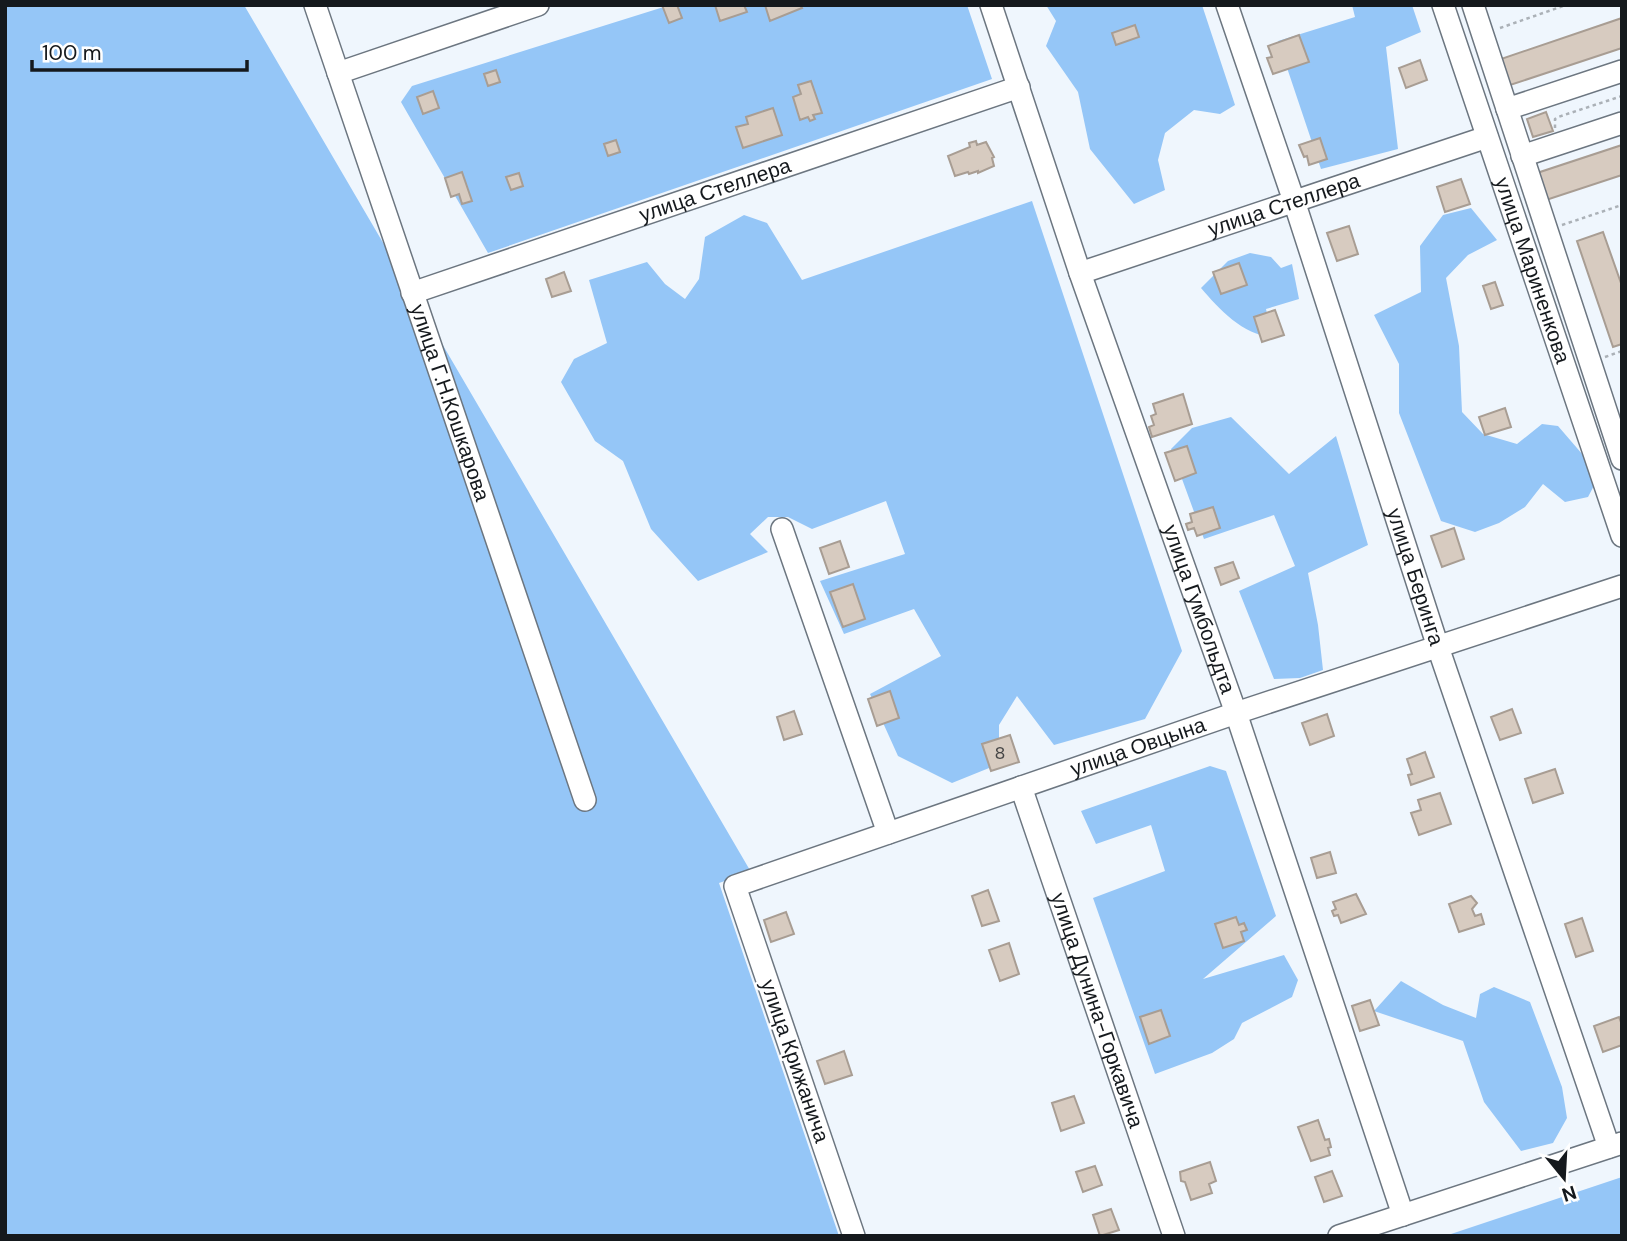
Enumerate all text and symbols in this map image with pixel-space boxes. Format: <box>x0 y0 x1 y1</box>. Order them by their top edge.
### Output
scale bar <box>32 28 247 72</box>
text: 100 m <box>42 39 102 67</box>
street label: улица Стеллера <box>635 151 795 229</box>
street label: улица Стеллера <box>1204 166 1364 243</box>
street label: улица Мариненкова <box>1488 174 1577 367</box>
street label: улица Г.Н.Кошкарова <box>404 300 497 505</box>
street label: улица Беринга <box>1380 505 1451 649</box>
street label: улица Гумбольдта <box>1156 521 1242 698</box>
street label: улица Овцына <box>1067 710 1210 783</box>
house number: 8 <box>995 741 1005 765</box>
street label: улица Дунина-Горкавича <box>1044 889 1150 1132</box>
street label: улица Крижанича <box>754 976 836 1147</box>
north arrow <box>1529 1143 1599 1213</box>
text: N <box>1559 1180 1580 1208</box>

